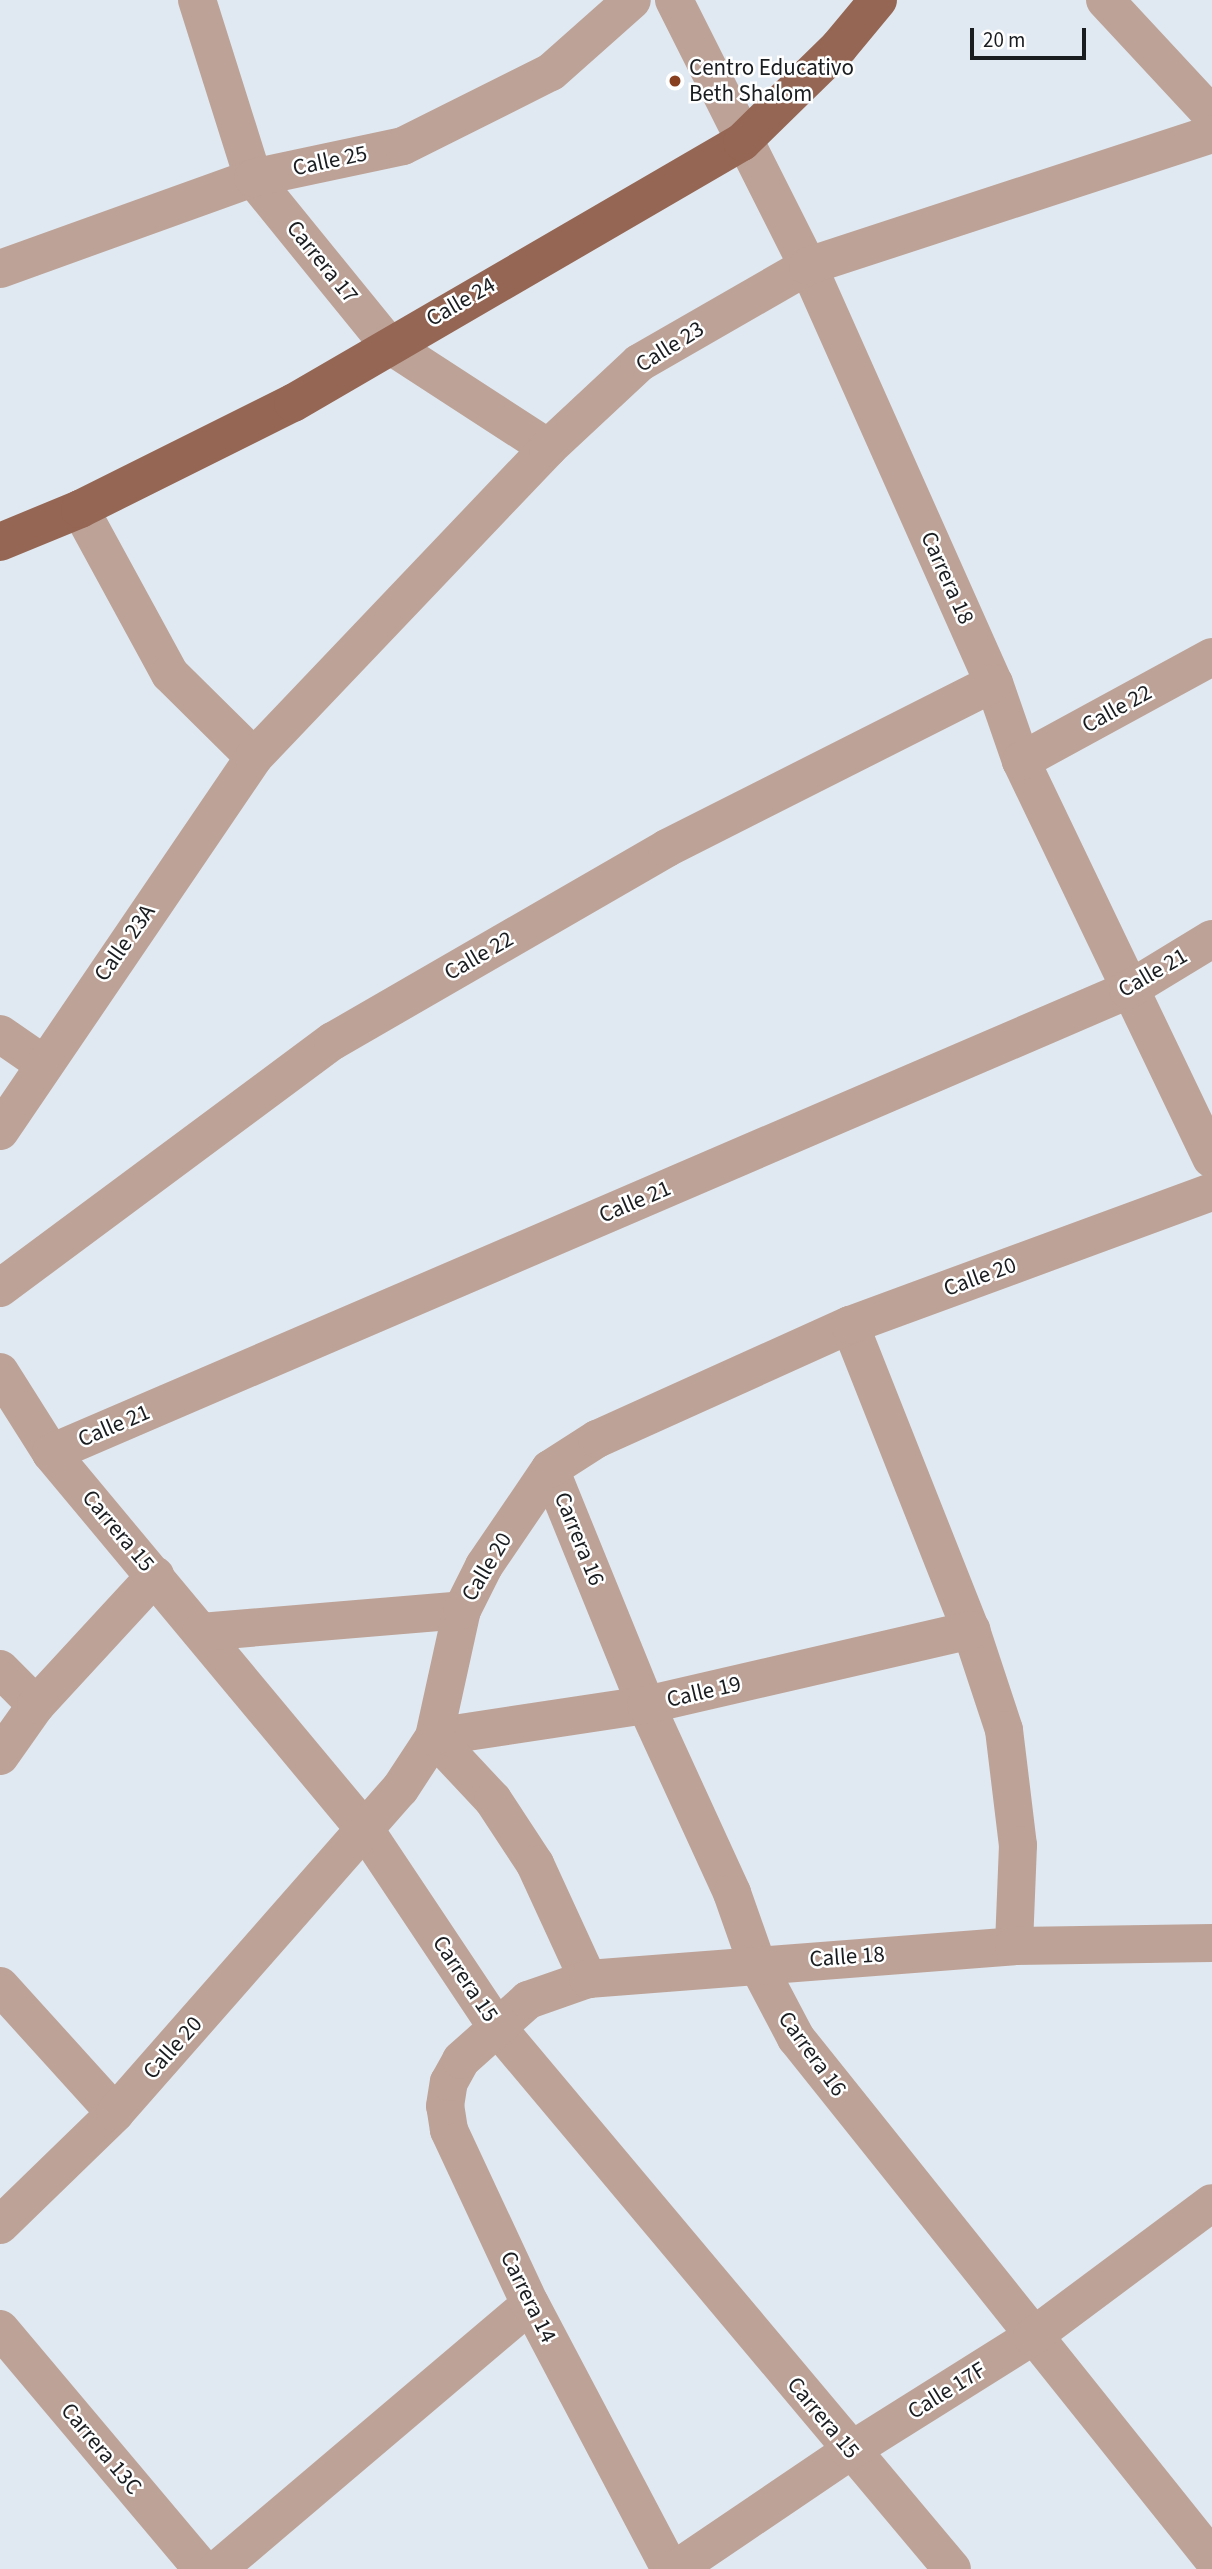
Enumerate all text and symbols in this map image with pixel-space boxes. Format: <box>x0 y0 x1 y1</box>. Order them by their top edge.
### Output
scale bar <box>974 14 1090 58</box>
text: 20 m <box>983 25 1025 55</box>
place label: Centro Educativo Beth Shalom <box>689 54 854 108</box>
marker: Centro Educativo Beth Shalom <box>667 73 683 89</box>
street label: Calle 25 <box>290 140 370 182</box>
street label: Carrera 17 <box>280 215 364 309</box>
street label: Calle 24 <box>421 271 501 333</box>
street label: Calle 23 <box>631 315 709 379</box>
street label: Carrera 18 <box>914 527 980 629</box>
street label: Calle 22 <box>1077 679 1157 739</box>
street label: Calle 23A <box>89 899 161 987</box>
street label: Calle 22 <box>439 925 519 987</box>
street label: Calle 21 <box>1113 942 1193 1004</box>
street label: Calle 21 <box>595 1175 675 1229</box>
street label: Calle 20 <box>940 1251 1020 1303</box>
street label: Calle 21 <box>74 1399 154 1453</box>
street label: Carrera 15 <box>76 1484 160 1578</box>
street label: Carrera 16 <box>548 1488 610 1590</box>
street label: Calle 20 <box>456 1528 518 1606</box>
street label: Calle 19 <box>664 1670 744 1714</box>
street label: Carrera 15 <box>426 1931 504 2027</box>
street label: Calle 18 <box>808 1941 886 1973</box>
street label: Carrera 16 <box>772 2006 852 2102</box>
street label: Calle 20 <box>138 2011 208 2085</box>
street label: Carrera 14 <box>494 2247 562 2347</box>
street label: Calle 17F <box>903 2356 991 2426</box>
street label: Carrera 15 <box>781 2371 865 2465</box>
street label: Carrera 13C <box>55 2397 147 2501</box>

